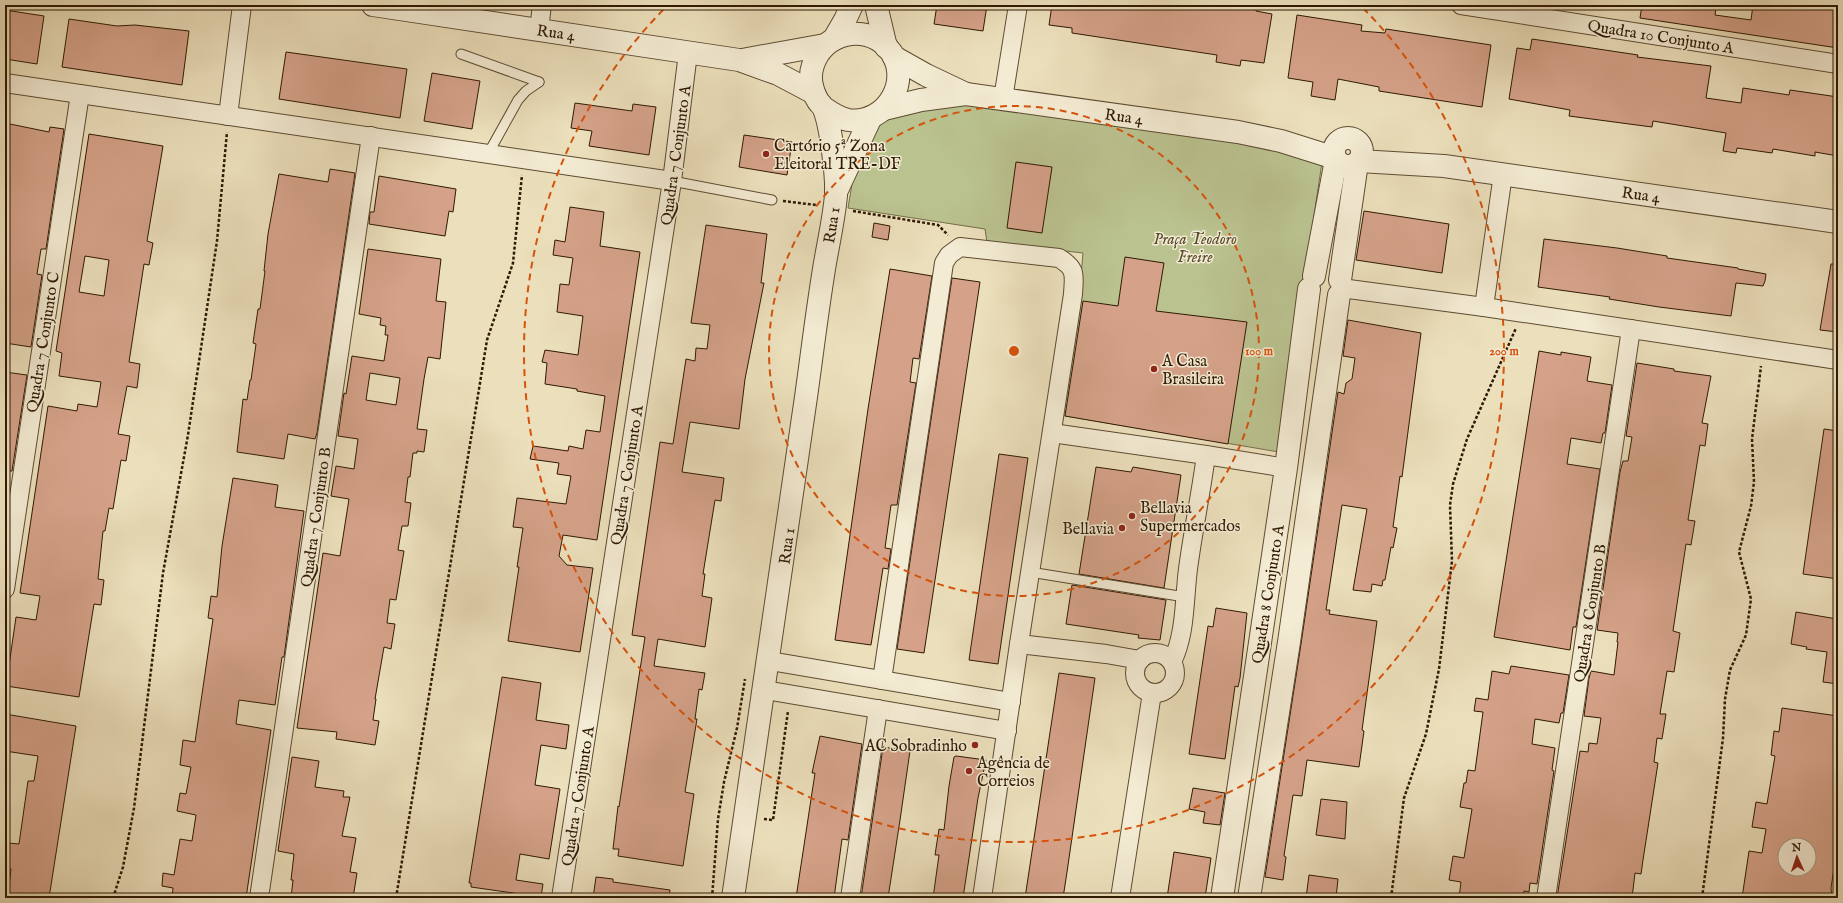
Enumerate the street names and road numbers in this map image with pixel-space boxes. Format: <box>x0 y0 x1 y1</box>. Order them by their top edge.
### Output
street label: Quadra 10 Conjunto A <box>1586 17 1736 60</box>
street label: Rua 4 <box>535 21 576 47</box>
street label: Quadra 7 Conjunto A <box>657 83 697 227</box>
street label: Rua 4 <box>1103 105 1144 131</box>
street label: Rua 4 <box>1620 183 1661 209</box>
street label: Rua 1 <box>820 206 846 245</box>
street label: Quadra 7 Conjunto C <box>23 271 65 414</box>
street label: Quadra 7 Conjunto A <box>607 403 649 547</box>
street label: Quadra 7 Conjunto B <box>297 446 337 589</box>
street label: Quadra 8 Conjunto A <box>1248 522 1290 665</box>
street label: Rua 1 <box>776 527 800 566</box>
street label: Quadra 8 Conjunto B <box>1570 543 1612 684</box>
street label: Quadra 7 Conjunto A <box>558 724 600 868</box>

